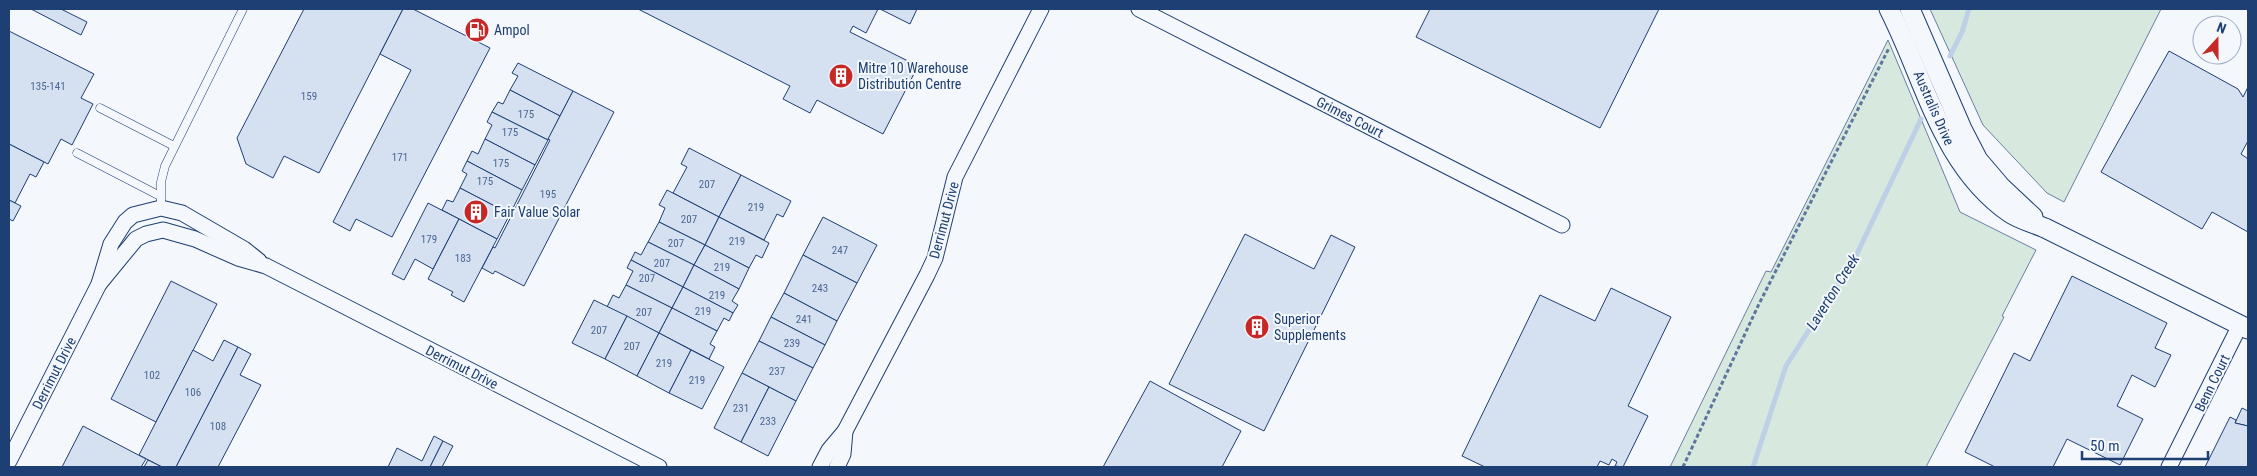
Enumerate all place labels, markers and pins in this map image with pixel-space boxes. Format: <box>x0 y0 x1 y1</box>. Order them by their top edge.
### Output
fuel station icon: Ampol <box>464 17 490 43</box>
place label: Ampol <box>494 22 530 38</box>
place label: Mitre 10 Warehouse Distribution Centre <box>858 60 969 92</box>
building icon: Mitre 10 Warehouse Distribution Centre <box>828 63 854 89</box>
building icon: Fair Value Solar <box>463 199 489 225</box>
place label: Fair Value Solar <box>494 204 580 220</box>
place label: Superior Supplements <box>1274 311 1346 343</box>
building icon: Superior Supplements <box>1244 314 1270 340</box>

